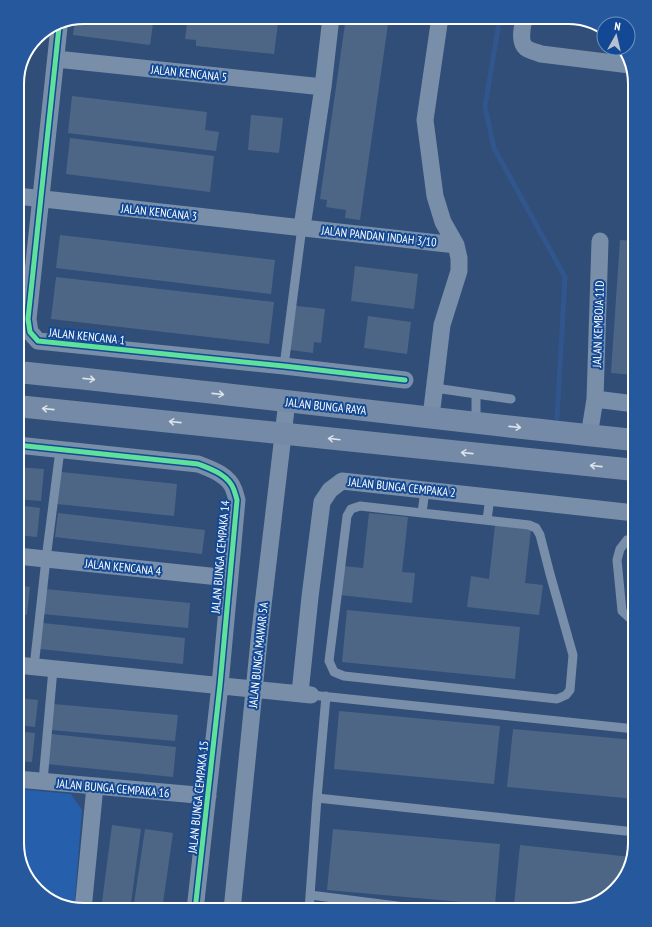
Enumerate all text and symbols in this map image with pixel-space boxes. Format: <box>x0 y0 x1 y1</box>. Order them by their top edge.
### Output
north arrow <box>596 16 636 56</box>
text: N <box>613 19 621 33</box>
street label: JALAN KENCANA 5 <box>149 61 228 84</box>
street label: JALAN KENCANA 3 <box>119 200 198 223</box>
street label: JALAN PANDAN INDAH 3/10 <box>320 222 437 250</box>
street label: JALAN KEMBOJA 11D <box>589 280 607 369</box>
street label: JALAN KENCANA 1 <box>47 324 126 347</box>
one-way arrow <box>82 376 95 383</box>
one-way arrow <box>211 390 224 397</box>
street label: JALAN BUNGA RAYA <box>284 394 368 418</box>
one-way arrow <box>42 405 55 413</box>
one-way arrow <box>169 418 182 425</box>
one-way arrow <box>508 424 521 431</box>
one-way arrow <box>328 435 341 442</box>
one-way arrow <box>461 449 474 456</box>
one-way arrow <box>590 462 603 470</box>
street label: JALAN BUNGA CEMPAKA 2 <box>347 474 456 500</box>
street label: JALAN BUNGA CEMPAKA 14 <box>208 499 232 615</box>
street label: JALAN KENCANA 4 <box>83 555 162 579</box>
street label: JALAN BUNGA MAWAR 5A <box>245 601 271 710</box>
street label: JALAN BUNGA CEMPAKA 15 <box>185 740 211 855</box>
street label: JALAN BUNGA CEMPAKA 16 <box>55 776 170 800</box>

